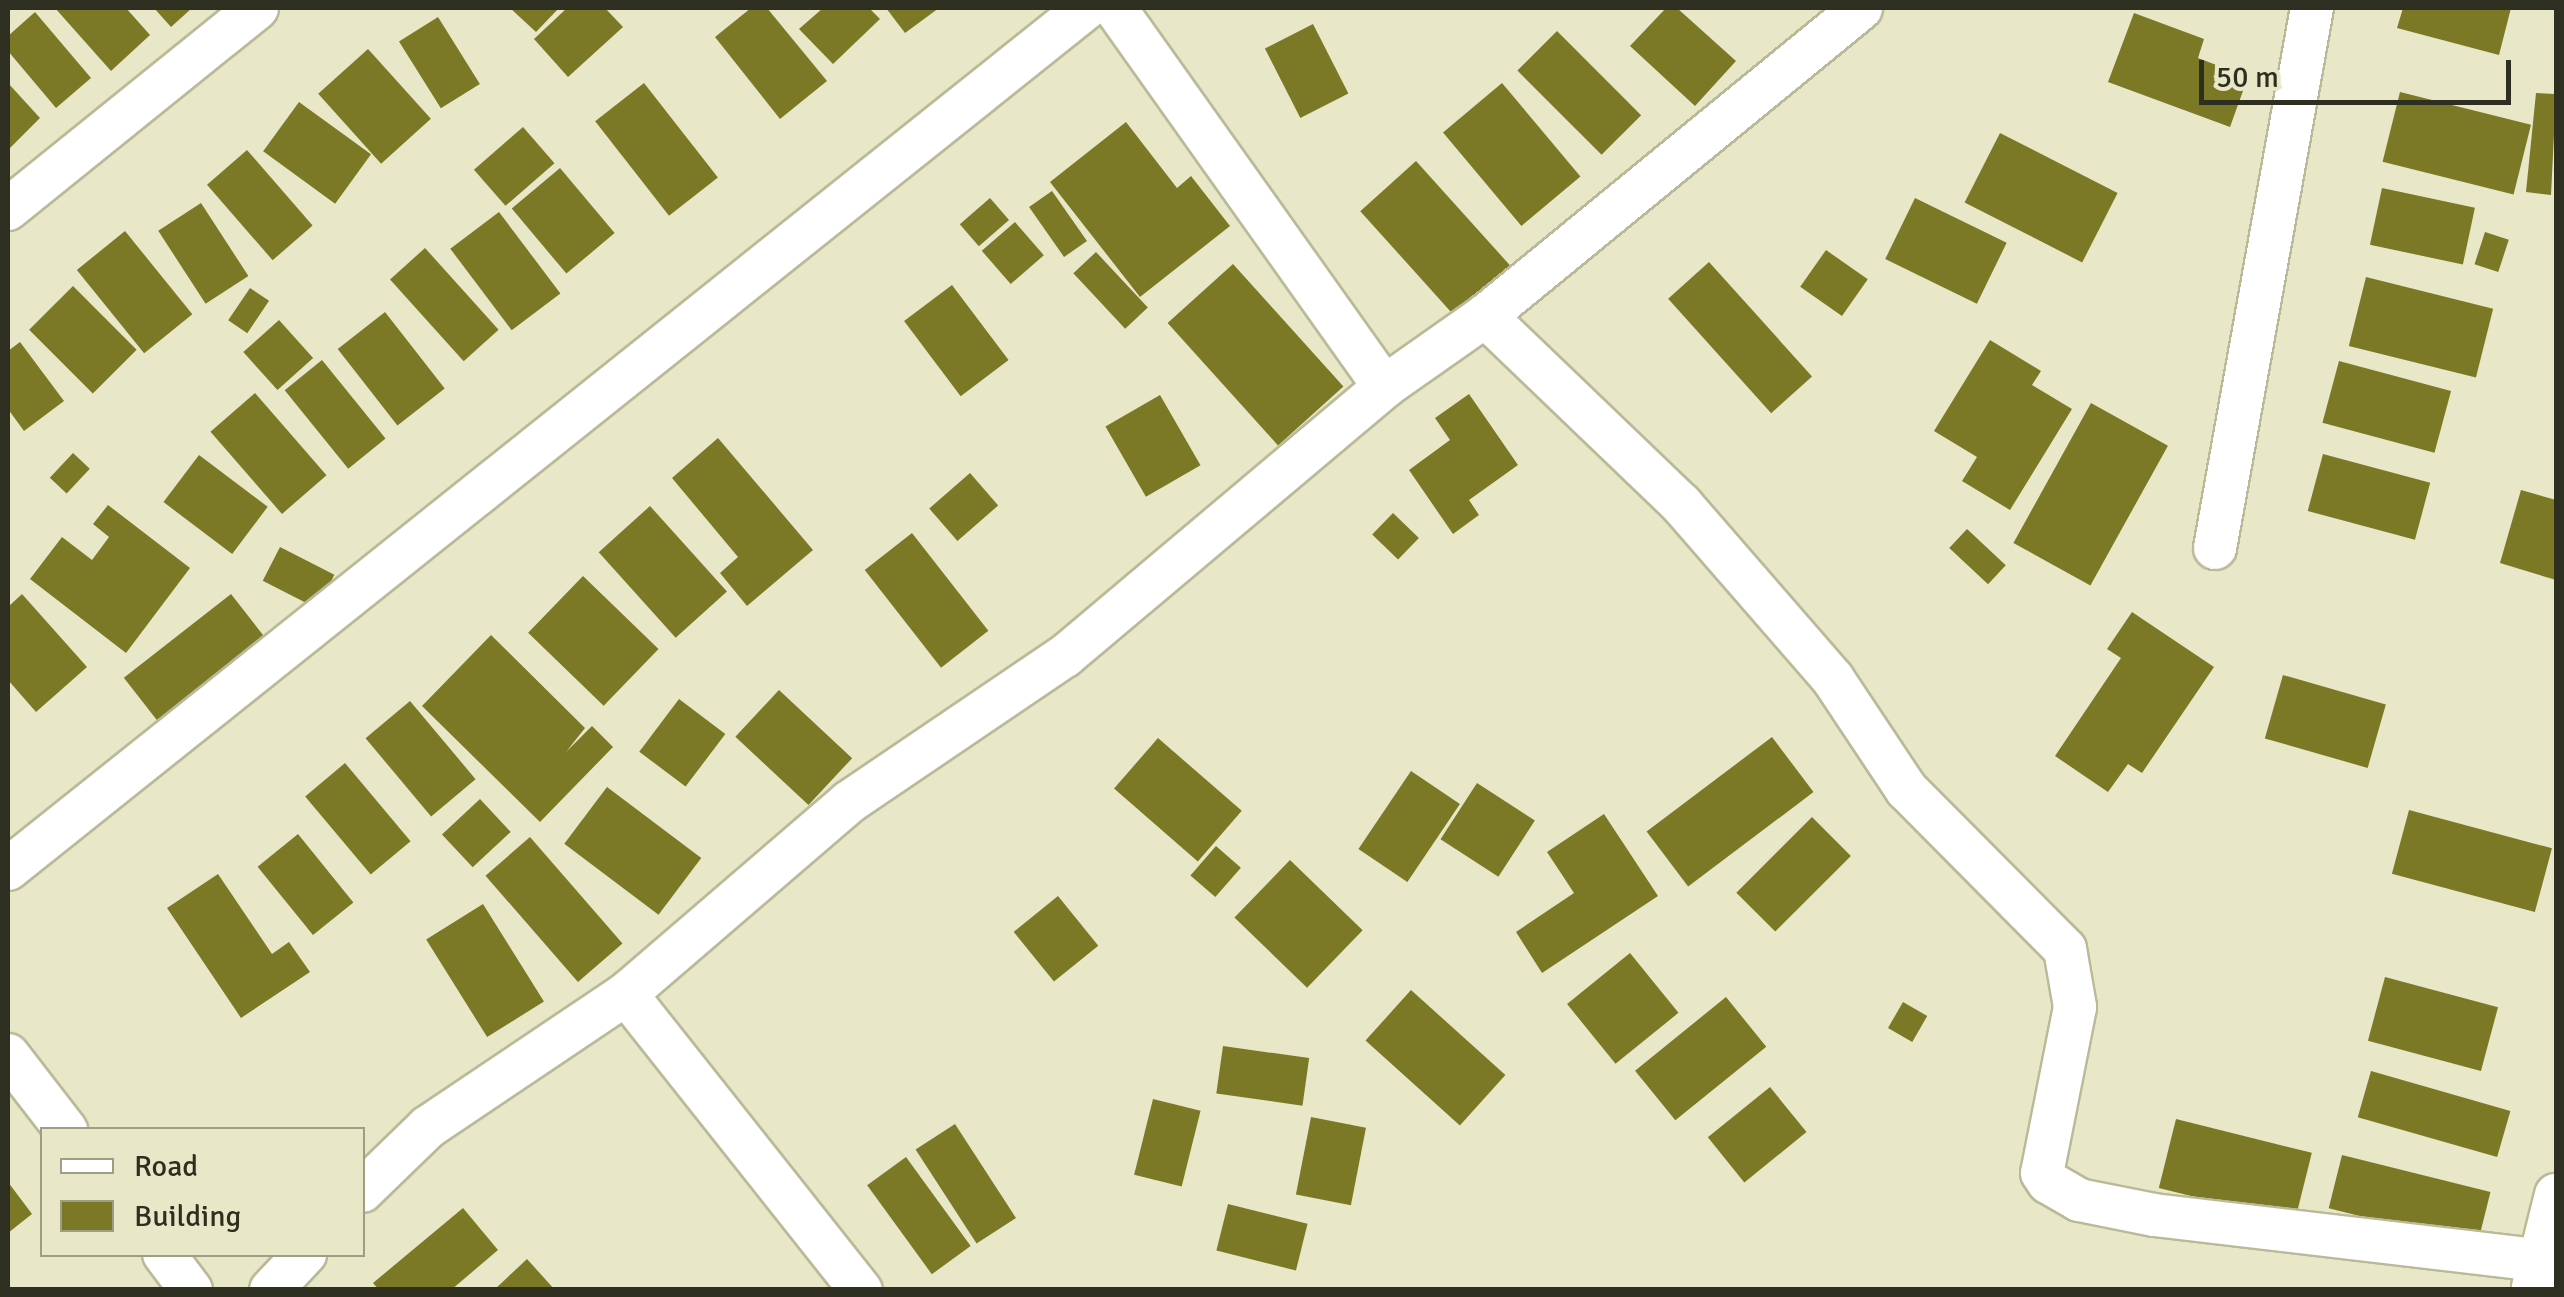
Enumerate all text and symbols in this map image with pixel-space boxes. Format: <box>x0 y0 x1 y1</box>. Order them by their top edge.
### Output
scale bar <box>2204 40 2516 102</box>
text: 50 m <box>2216 59 2279 96</box>
legend <box>40 1127 365 1257</box>
text: Road <box>134 1148 198 1185</box>
text: Building <box>134 1198 241 1235</box>

